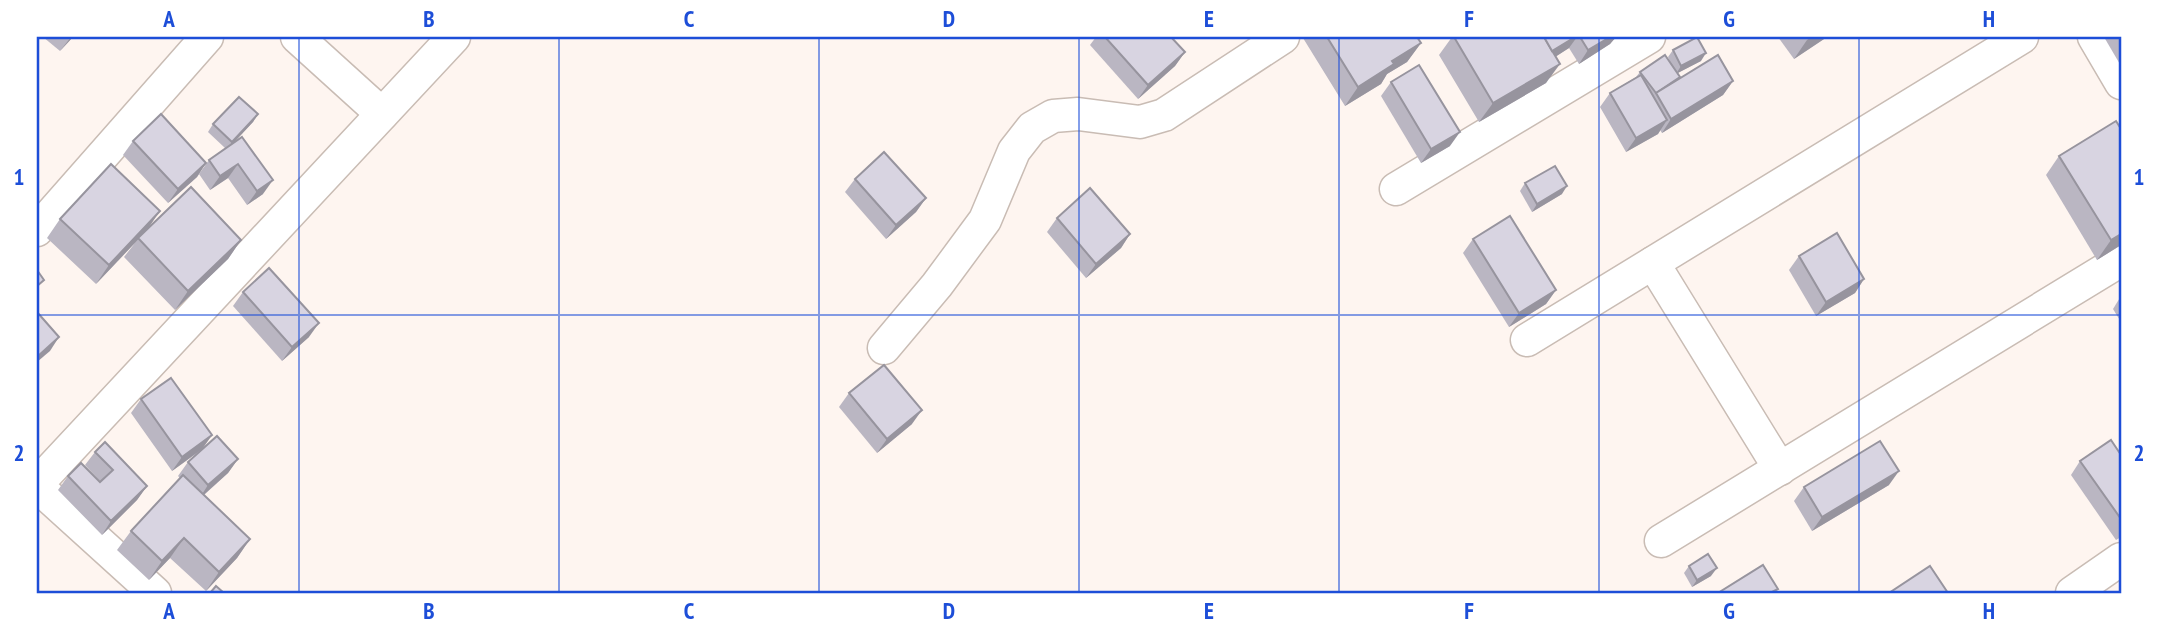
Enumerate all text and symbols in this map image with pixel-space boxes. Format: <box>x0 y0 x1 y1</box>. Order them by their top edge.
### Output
text: A <box>162 4 175 33</box>
text: B <box>423 4 435 33</box>
text: C <box>684 4 695 33</box>
text: D <box>943 4 955 33</box>
text: E <box>1204 4 1214 33</box>
text: F <box>1464 4 1474 33</box>
text: G <box>1723 4 1735 33</box>
text: H <box>1983 4 1995 33</box>
text: 1 <box>14 162 25 191</box>
text: 1 <box>2134 162 2145 191</box>
text: 2 <box>14 438 25 467</box>
text: 2 <box>2134 438 2145 467</box>
text: A <box>162 596 175 625</box>
text: B <box>423 596 435 625</box>
text: C <box>684 596 695 625</box>
text: D <box>943 596 955 625</box>
text: E <box>1204 596 1214 625</box>
text: F <box>1464 596 1474 625</box>
text: G <box>1723 596 1735 625</box>
text: H <box>1983 596 1995 625</box>

